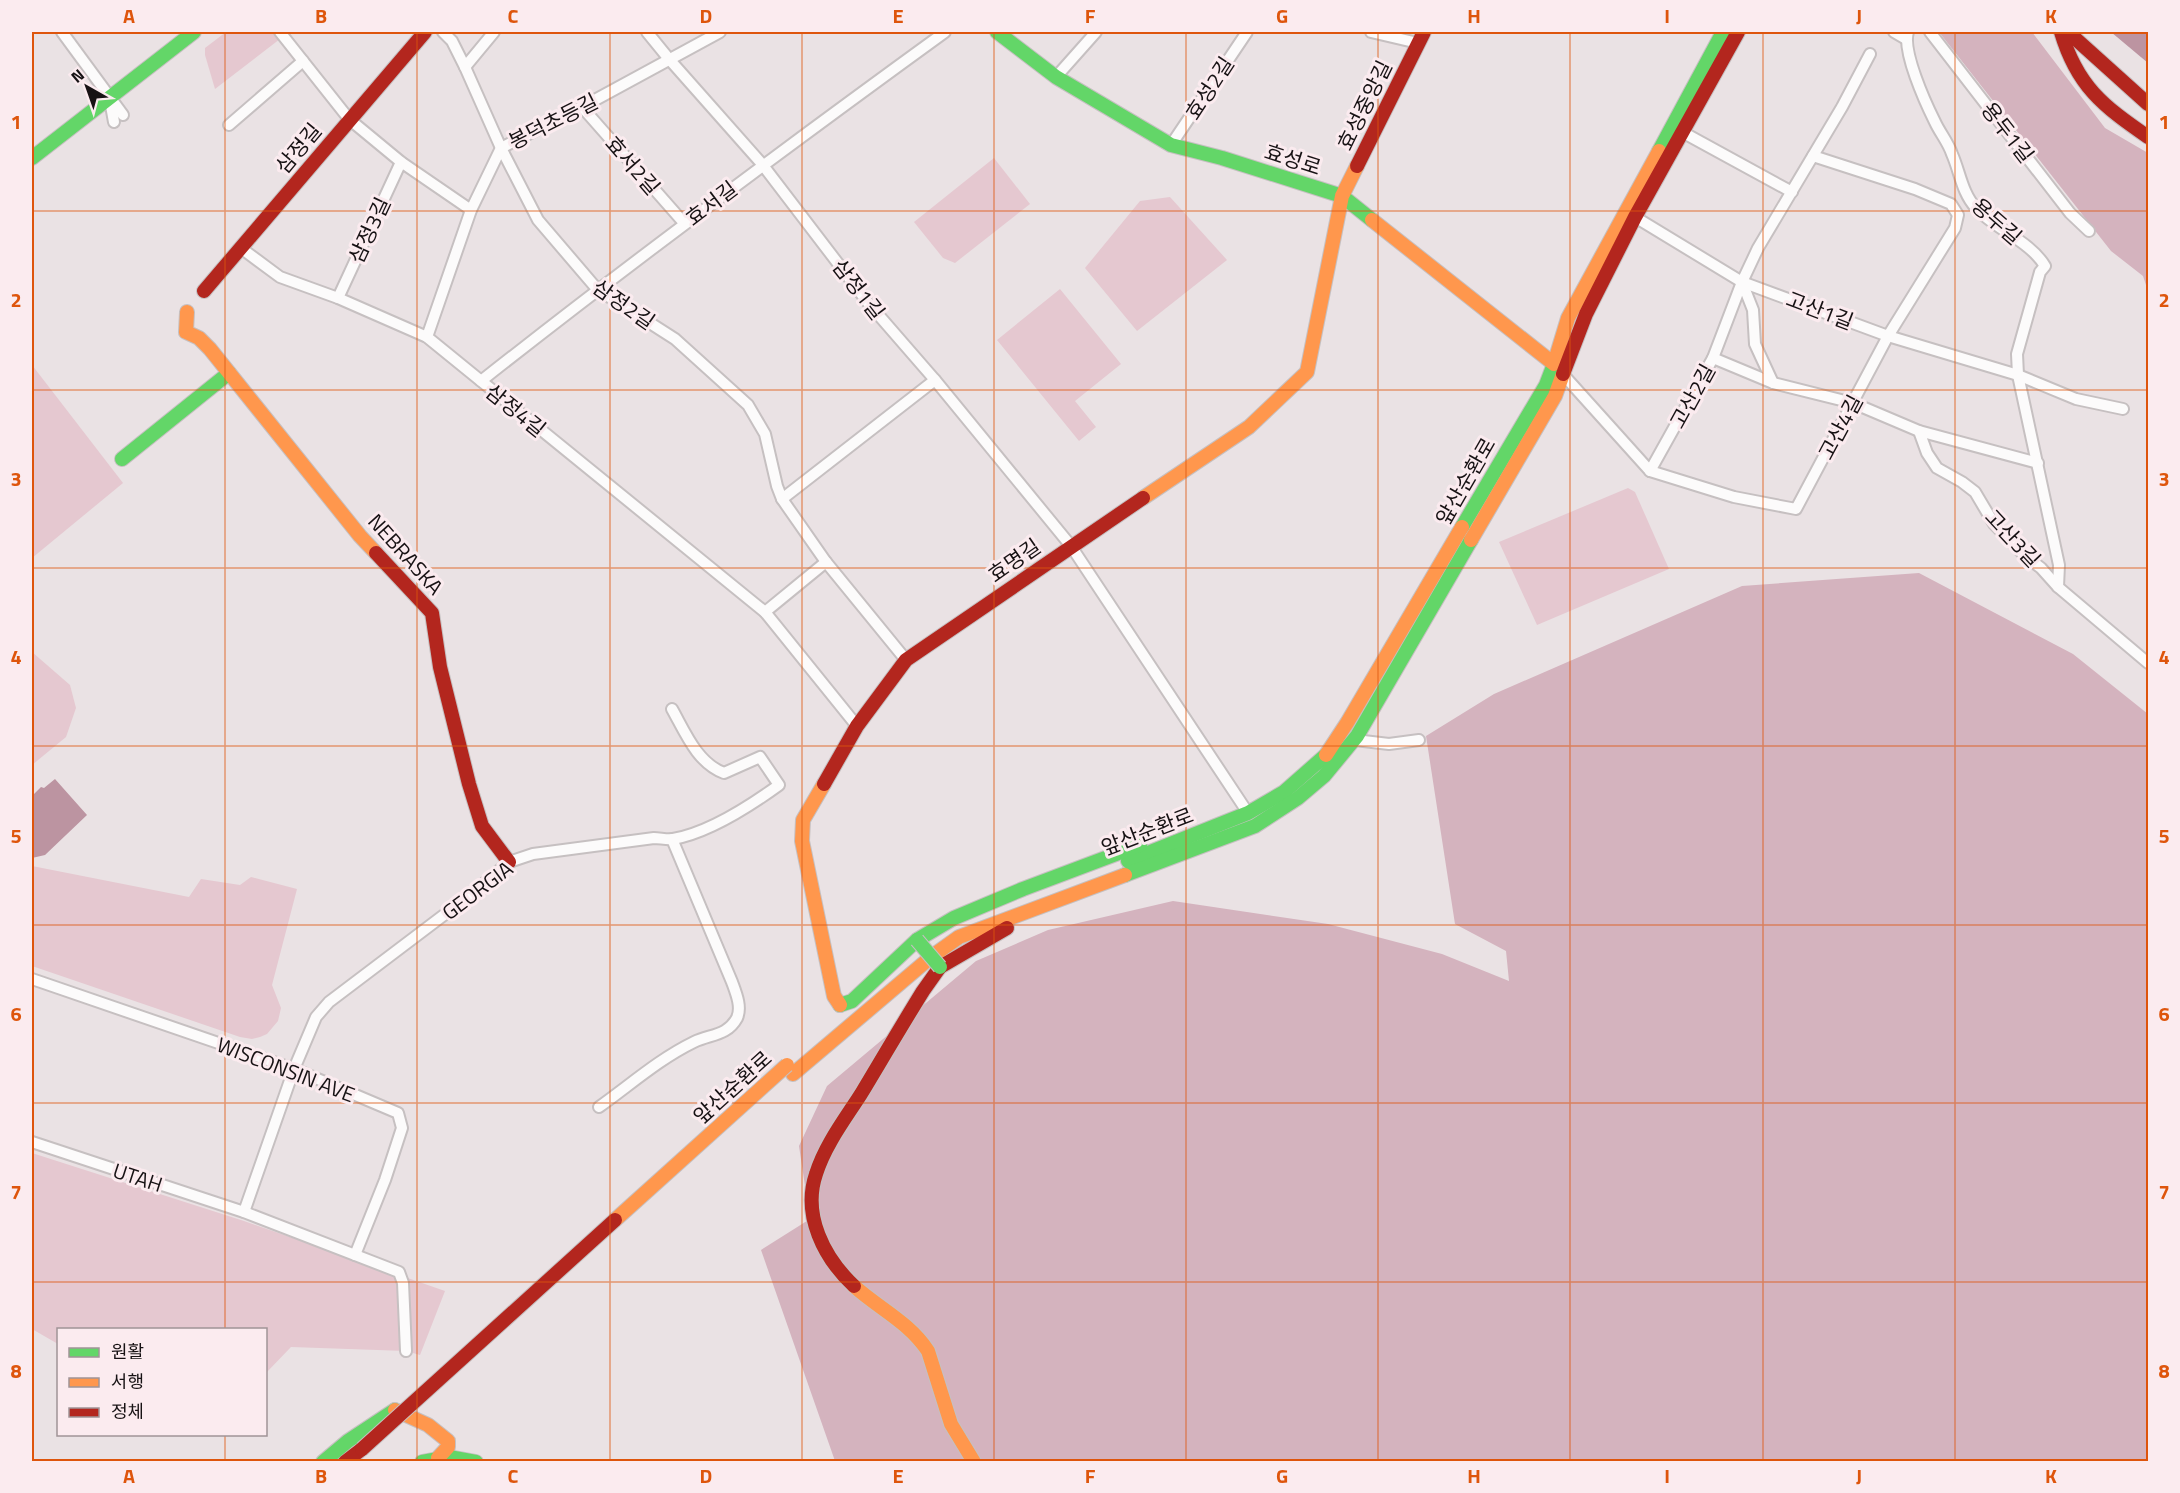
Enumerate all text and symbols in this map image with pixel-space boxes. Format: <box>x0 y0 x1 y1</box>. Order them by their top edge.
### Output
text: A <box>123 0 135 31</box>
text: B <box>315 0 327 31</box>
text: C <box>508 0 519 31</box>
text: D <box>700 0 712 31</box>
text: E <box>892 0 904 31</box>
text: F <box>1085 0 1096 31</box>
text: G <box>1276 0 1288 31</box>
text: H <box>1467 0 1481 31</box>
text: I <box>1664 0 1670 31</box>
text: J <box>1856 0 1862 31</box>
text: K <box>2045 0 2057 31</box>
street label: 효성2길 <box>1177 50 1241 126</box>
street label: 효성중앙길 <box>1328 55 1400 155</box>
north arrow <box>57 57 117 117</box>
text: N <box>65 63 89 88</box>
street label: 봉덕초등길 <box>503 85 603 157</box>
street label: 용두1길 <box>1974 95 2042 169</box>
text: 1 <box>10 106 22 137</box>
text: 1 <box>2158 106 2170 137</box>
street label: 삼정길 <box>267 116 329 180</box>
street label: 효서2길 <box>598 128 668 202</box>
street label: 효성로 <box>1260 135 1326 183</box>
street label: 효서길 <box>678 173 744 233</box>
street label: 용두길 <box>1965 190 2029 252</box>
street label: 삼정3길 <box>340 192 398 268</box>
street label: 삼정1길 <box>825 252 893 326</box>
street label: 삼정2길 <box>586 271 662 337</box>
street label: 고산1길 <box>1782 283 1858 337</box>
text: 2 <box>10 284 22 315</box>
text: 2 <box>2158 284 2170 315</box>
street label: 고산2길 <box>1661 358 1723 434</box>
street label: 삼정4길 <box>479 376 553 444</box>
street label: 고산4길 <box>1810 389 1870 465</box>
street label: 앞산순환로 <box>1427 431 1503 531</box>
text: 3 <box>10 463 22 494</box>
text: 3 <box>2158 463 2170 494</box>
street label: 고산3길 <box>1978 502 2048 574</box>
street label: NEBRASKA <box>361 506 452 602</box>
street label: 효명길 <box>981 530 1047 590</box>
text: 4 <box>10 641 22 672</box>
text: 4 <box>2158 641 2170 672</box>
street label: 앞산순환로 <box>1096 799 1198 863</box>
text: 5 <box>10 820 22 851</box>
text: 5 <box>2158 820 2170 851</box>
street label: GEORGIA <box>435 852 520 927</box>
text: 6 <box>10 998 22 1029</box>
text: 6 <box>2158 998 2170 1029</box>
street label: WISCONSIN AVE <box>212 1028 360 1110</box>
street label: 앞산순환로 <box>685 1043 779 1131</box>
street label: UTAH <box>109 1154 167 1200</box>
text: 7 <box>10 1176 22 1207</box>
text: 7 <box>2158 1176 2170 1207</box>
legend <box>57 1328 267 1436</box>
text: 원활 <box>111 1338 144 1365</box>
text: 8 <box>10 1355 22 1386</box>
text: 8 <box>2158 1355 2170 1386</box>
text: 서행 <box>111 1368 144 1395</box>
text: 정체 <box>111 1398 144 1425</box>
text: A <box>123 1460 135 1491</box>
text: B <box>315 1460 327 1491</box>
text: C <box>508 1460 519 1491</box>
text: D <box>700 1460 712 1491</box>
text: E <box>892 1460 904 1491</box>
text: F <box>1085 1460 1096 1491</box>
text: G <box>1276 1460 1288 1491</box>
text: H <box>1467 1460 1481 1491</box>
text: I <box>1664 1460 1670 1491</box>
text: J <box>1856 1460 1862 1491</box>
text: K <box>2045 1460 2057 1491</box>

